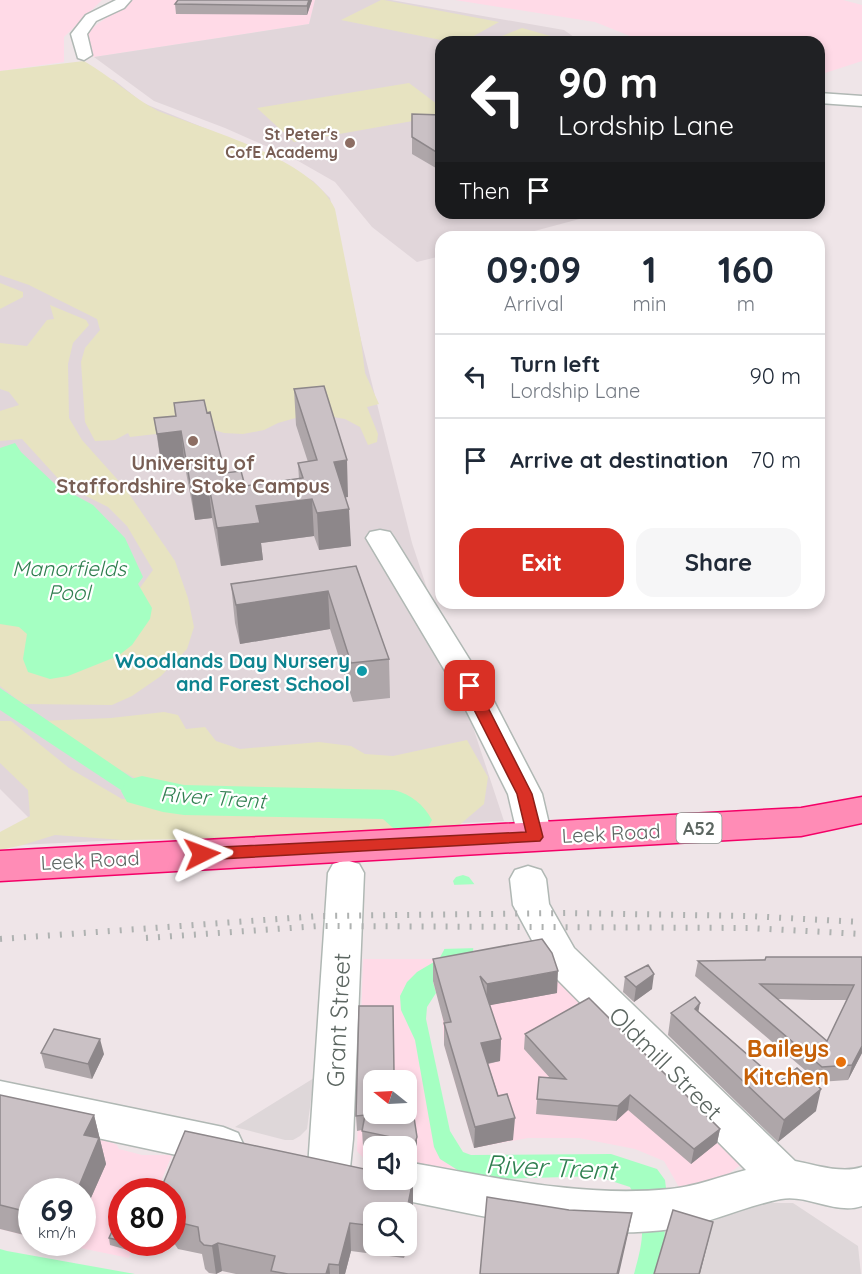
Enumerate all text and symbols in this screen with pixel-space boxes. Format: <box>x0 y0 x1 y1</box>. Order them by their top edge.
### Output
text: 90 m <box>558 56 658 109</box>
icon: left <box>459 60 537 138</box>
text: Lordship Lane <box>558 108 734 142</box>
place label: St Peter's CofE Academy <box>225 124 338 162</box>
marker: St Peter's CofE Academy <box>343 136 357 150</box>
icon: arrive <box>522 174 555 207</box>
text: Then <box>459 177 510 205</box>
text: 09:09 <box>486 247 581 292</box>
text: 1 <box>642 247 656 292</box>
text: 160 <box>718 247 774 292</box>
text: Arrival <box>504 291 564 316</box>
text: min <box>632 291 667 316</box>
text: m <box>737 291 755 316</box>
text: Turn left <box>510 350 600 378</box>
icon: left <box>459 360 492 393</box>
text: 90 m <box>750 362 801 390</box>
text: Lordship Lane <box>510 378 640 403</box>
marker: University of Staffordshire Stoke Campus <box>186 434 200 448</box>
icon: arrive <box>459 444 492 477</box>
text: Arrive at destination <box>510 446 728 474</box>
text: 70 m <box>751 446 801 474</box>
place label: University of Staffordshire Stoke Campus <box>56 450 330 498</box>
button: Exit <box>459 528 624 597</box>
button: Share <box>636 528 801 597</box>
water label: Manorfields Pool <box>12 555 127 605</box>
place label: Woodlands Day Nursery and Forest School <box>115 648 350 696</box>
pin <box>444 660 495 711</box>
marker: Woodlands Day Nursery and Forest School <box>355 664 369 678</box>
icon: arrive <box>453 669 486 702</box>
water label: River Trent <box>160 780 269 814</box>
road number: A52 <box>676 813 722 843</box>
street label: Leek Road <box>561 818 661 848</box>
position arrow <box>170 822 234 886</box>
street label: Leek Road <box>40 845 140 875</box>
street label: Grant Street <box>320 952 356 1088</box>
street label: Oldmill Street <box>603 1000 729 1126</box>
place label: Baileys Kitchen <box>743 1033 829 1091</box>
marker: Baileys Kitchen <box>834 1055 848 1069</box>
north arrow <box>363 1070 417 1124</box>
map controls <box>363 1070 417 1256</box>
button: sound <box>363 1136 417 1190</box>
water label: River Trent <box>485 1147 620 1187</box>
speed limit sign: 80 <box>108 1178 186 1256</box>
text: 69 <box>40 1191 74 1229</box>
button: search <box>363 1202 417 1256</box>
text: km/h <box>38 1223 76 1242</box>

